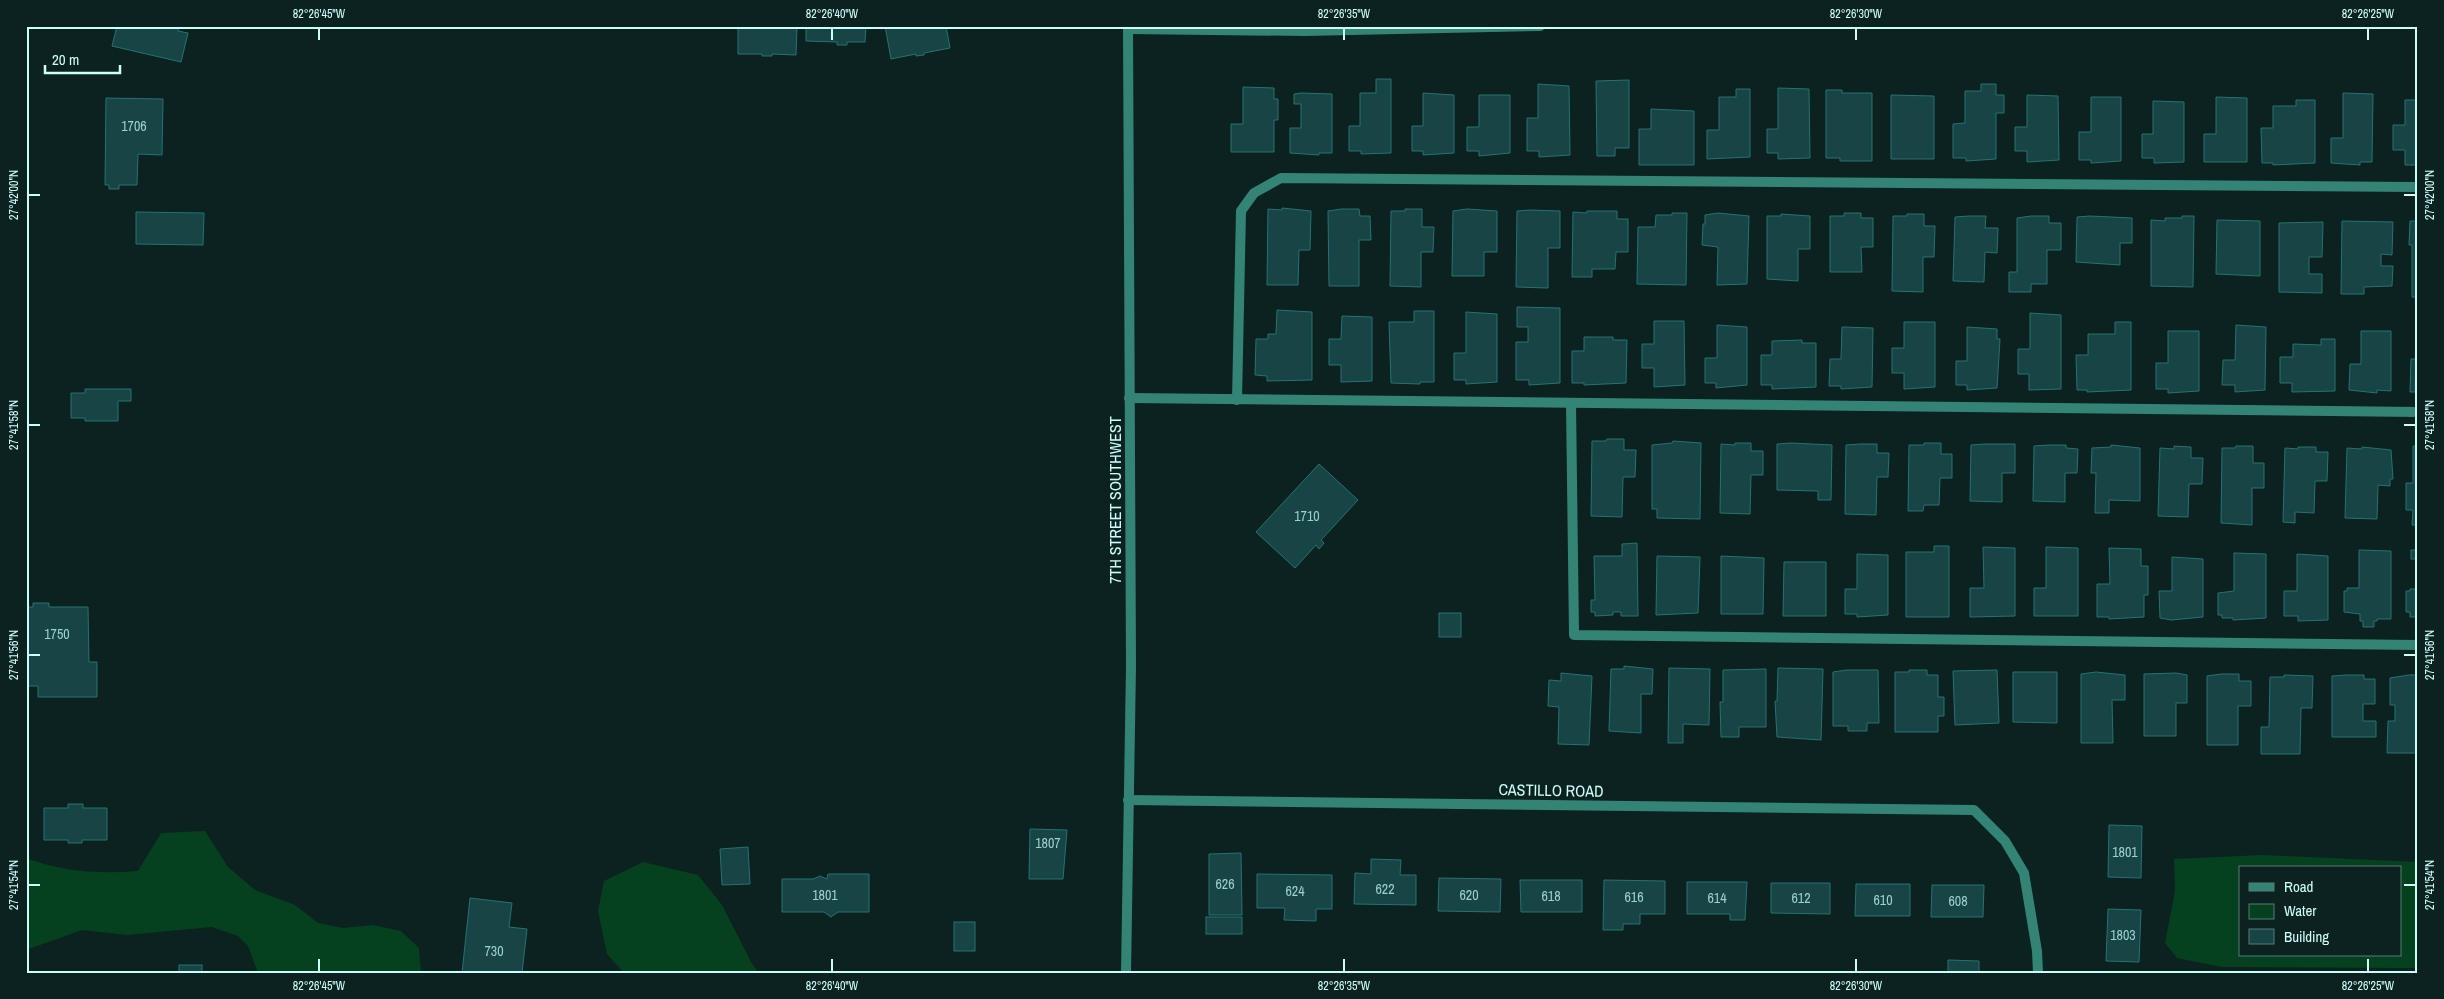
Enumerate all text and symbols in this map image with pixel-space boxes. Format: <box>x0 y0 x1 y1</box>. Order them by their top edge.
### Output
text: 82°26'45"W <box>293 6 346 22</box>
text: 82°26'40"W <box>806 6 859 22</box>
text: 82°26'35"W <box>1318 6 1371 22</box>
text: 82°26'30"W <box>1830 6 1883 22</box>
text: 82°26'25"W <box>2342 6 2395 22</box>
scale bar <box>45 42 120 74</box>
text: 20 m <box>52 49 79 70</box>
house number: 1706 <box>121 117 147 135</box>
text: 27°42'00"N <box>6 170 22 220</box>
text: 27°42'00"N <box>2422 170 2438 220</box>
text: 27°41'58"N <box>6 400 22 450</box>
text: 27°41'58"N <box>2422 400 2438 450</box>
street label: 7TH STREET SOUTHWEST <box>1104 416 1126 584</box>
house number: 1710 <box>1294 507 1320 525</box>
house number: 1750 <box>44 625 70 643</box>
text: 27°41'56"N <box>6 630 22 680</box>
text: 27°41'56"N <box>2422 630 2438 680</box>
street label: CASTILLO ROAD <box>1498 778 1604 802</box>
house number: 1807 <box>1035 834 1061 852</box>
house number: 1801 <box>2112 843 2138 861</box>
text: 27°41'54"N <box>6 860 22 910</box>
text: 27°41'54"N <box>2422 860 2438 910</box>
legend <box>2239 866 2402 956</box>
house number: 626 <box>1215 875 1235 893</box>
text: Road <box>2284 876 2313 897</box>
house number: 622 <box>1375 880 1395 898</box>
house number: 624 <box>1285 882 1305 900</box>
house number: 1801 <box>812 886 838 904</box>
house number: 620 <box>1459 886 1479 904</box>
house number: 618 <box>1541 887 1561 905</box>
house number: 616 <box>1624 888 1644 906</box>
house number: 614 <box>1707 889 1727 907</box>
house number: 612 <box>1791 889 1811 907</box>
house number: 610 <box>1873 891 1893 909</box>
house number: 608 <box>1948 892 1968 910</box>
text: Water <box>2284 900 2316 921</box>
house number: 1803 <box>2110 926 2136 944</box>
text: Building <box>2284 926 2329 947</box>
house number: 730 <box>484 942 504 960</box>
text: 82°26'45"W <box>293 978 346 994</box>
text: 82°26'40"W <box>806 978 859 994</box>
text: 82°26'35"W <box>1318 978 1371 994</box>
text: 82°26'30"W <box>1830 978 1883 994</box>
text: 82°26'25"W <box>2342 978 2395 994</box>

